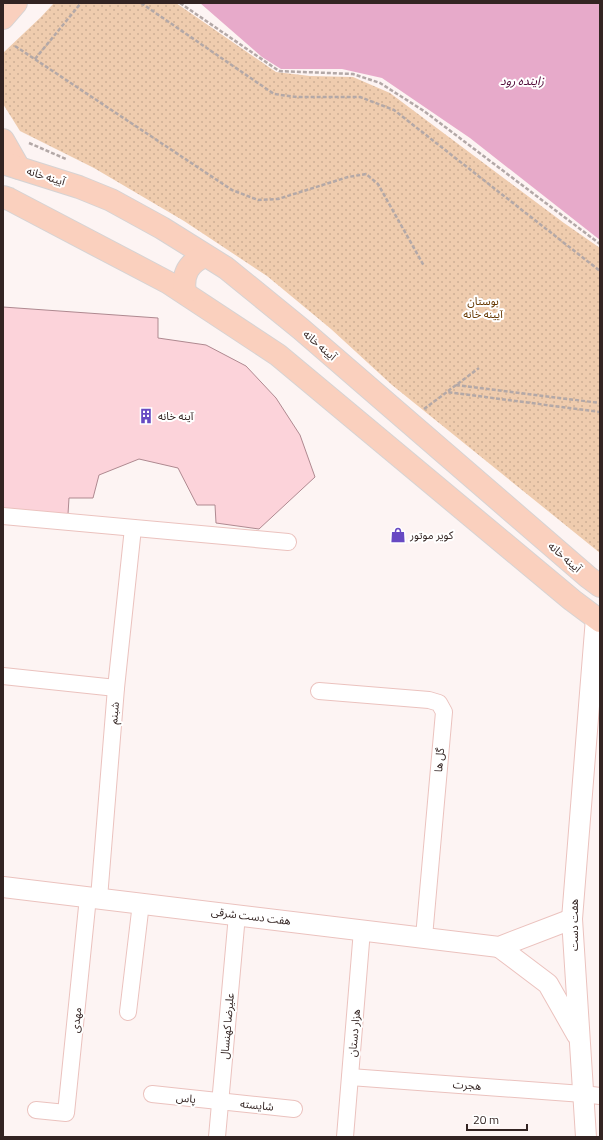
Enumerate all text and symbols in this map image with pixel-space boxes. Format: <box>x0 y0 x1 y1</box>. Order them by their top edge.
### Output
water label: زاینده رود <box>500 71 545 90</box>
street label: آیینه خانه <box>25 163 68 190</box>
park label: بوستان آیینه خانه <box>463 293 504 322</box>
street label: آیینه خانه <box>300 326 341 365</box>
building icon: آینه خانه <box>137 407 155 425</box>
place label: آینه خانه <box>158 408 194 424</box>
shop icon: کویر موتور <box>389 526 407 544</box>
place label: کویر موتور <box>409 527 454 543</box>
street label: آیینه خانه <box>545 538 586 577</box>
street label: شبنم <box>105 701 124 725</box>
street label: گل ها <box>430 747 448 773</box>
street label: هفت دست <box>566 899 582 951</box>
street label: هفت دست شرقی <box>210 903 292 929</box>
street label: علیرضا کهنسال <box>216 992 238 1060</box>
street label: مهدی <box>67 1006 85 1034</box>
street label: هزار دستان <box>344 1008 364 1058</box>
street label: هجرت <box>452 1076 482 1094</box>
street label: پاس <box>175 1089 197 1107</box>
street label: شایسته <box>239 1095 275 1115</box>
scale bar <box>467 1106 527 1132</box>
text: 20 m <box>473 1110 499 1129</box>

